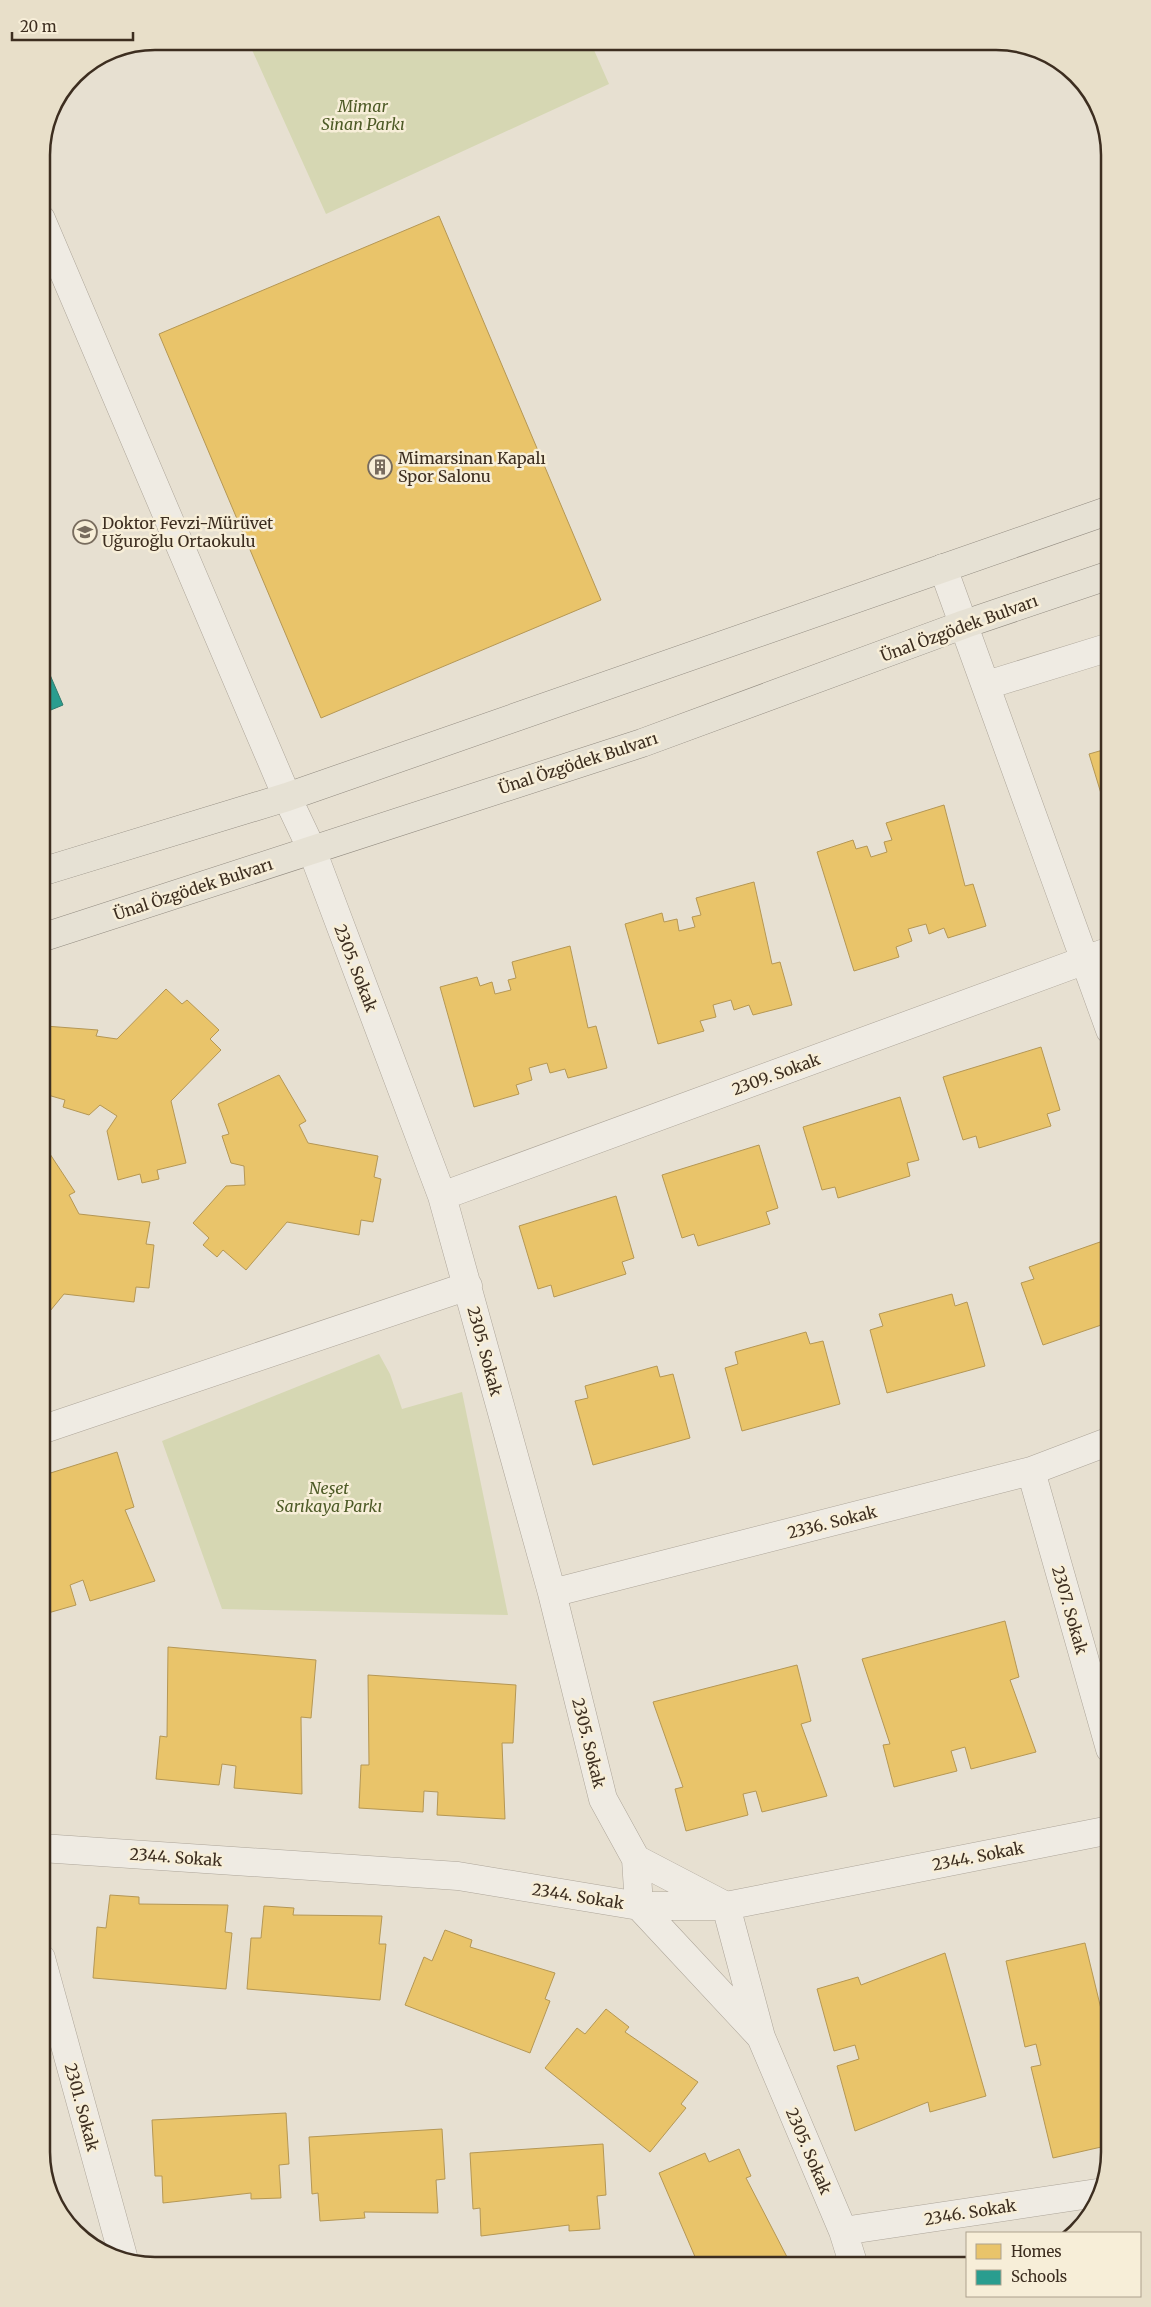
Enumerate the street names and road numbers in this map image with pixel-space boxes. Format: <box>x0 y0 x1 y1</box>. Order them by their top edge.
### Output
street label: Ünal Özgödek Bulvarı <box>877 590 1041 666</box>
street label: Ünal Özgödek Bulvarı <box>496 728 660 798</box>
street label: Ünal Özgödek Bulvarı <box>111 854 275 924</box>
street label: 2305. Sokak <box>330 921 382 1015</box>
street label: 2309. Sokak <box>729 1049 824 1099</box>
street label: 2305. Sokak <box>463 1304 507 1399</box>
street label: 2336. Sokak <box>785 1501 880 1543</box>
street label: 2307. Sokak <box>1048 1564 1092 1657</box>
street label: 2305. Sokak <box>568 1696 610 1791</box>
street label: 2344. Sokak <box>931 1837 1026 1875</box>
street label: 2344. Sokak <box>129 1844 224 1870</box>
street label: 2344. Sokak <box>531 1879 626 1913</box>
street label: 2301. Sokak <box>61 2061 104 2154</box>
street label: 2305. Sokak <box>782 2105 837 2198</box>
street label: 2346. Sokak <box>923 2195 1018 2229</box>

